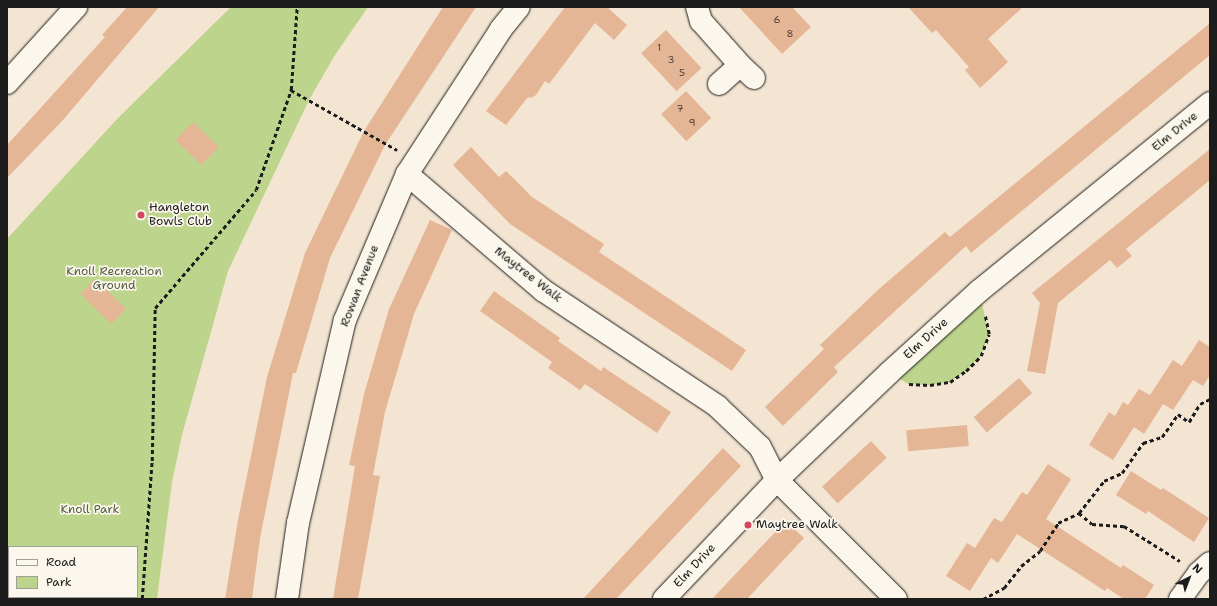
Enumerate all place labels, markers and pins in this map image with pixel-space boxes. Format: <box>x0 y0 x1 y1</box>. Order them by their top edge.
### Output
place label: Hangleton Bowls Club <box>149 201 212 229</box>
marker: Hangleton Bowls Club <box>136 210 146 220</box>
place label: Maytree Walk <box>756 518 838 532</box>
marker: Maytree Walk <box>743 520 753 530</box>

